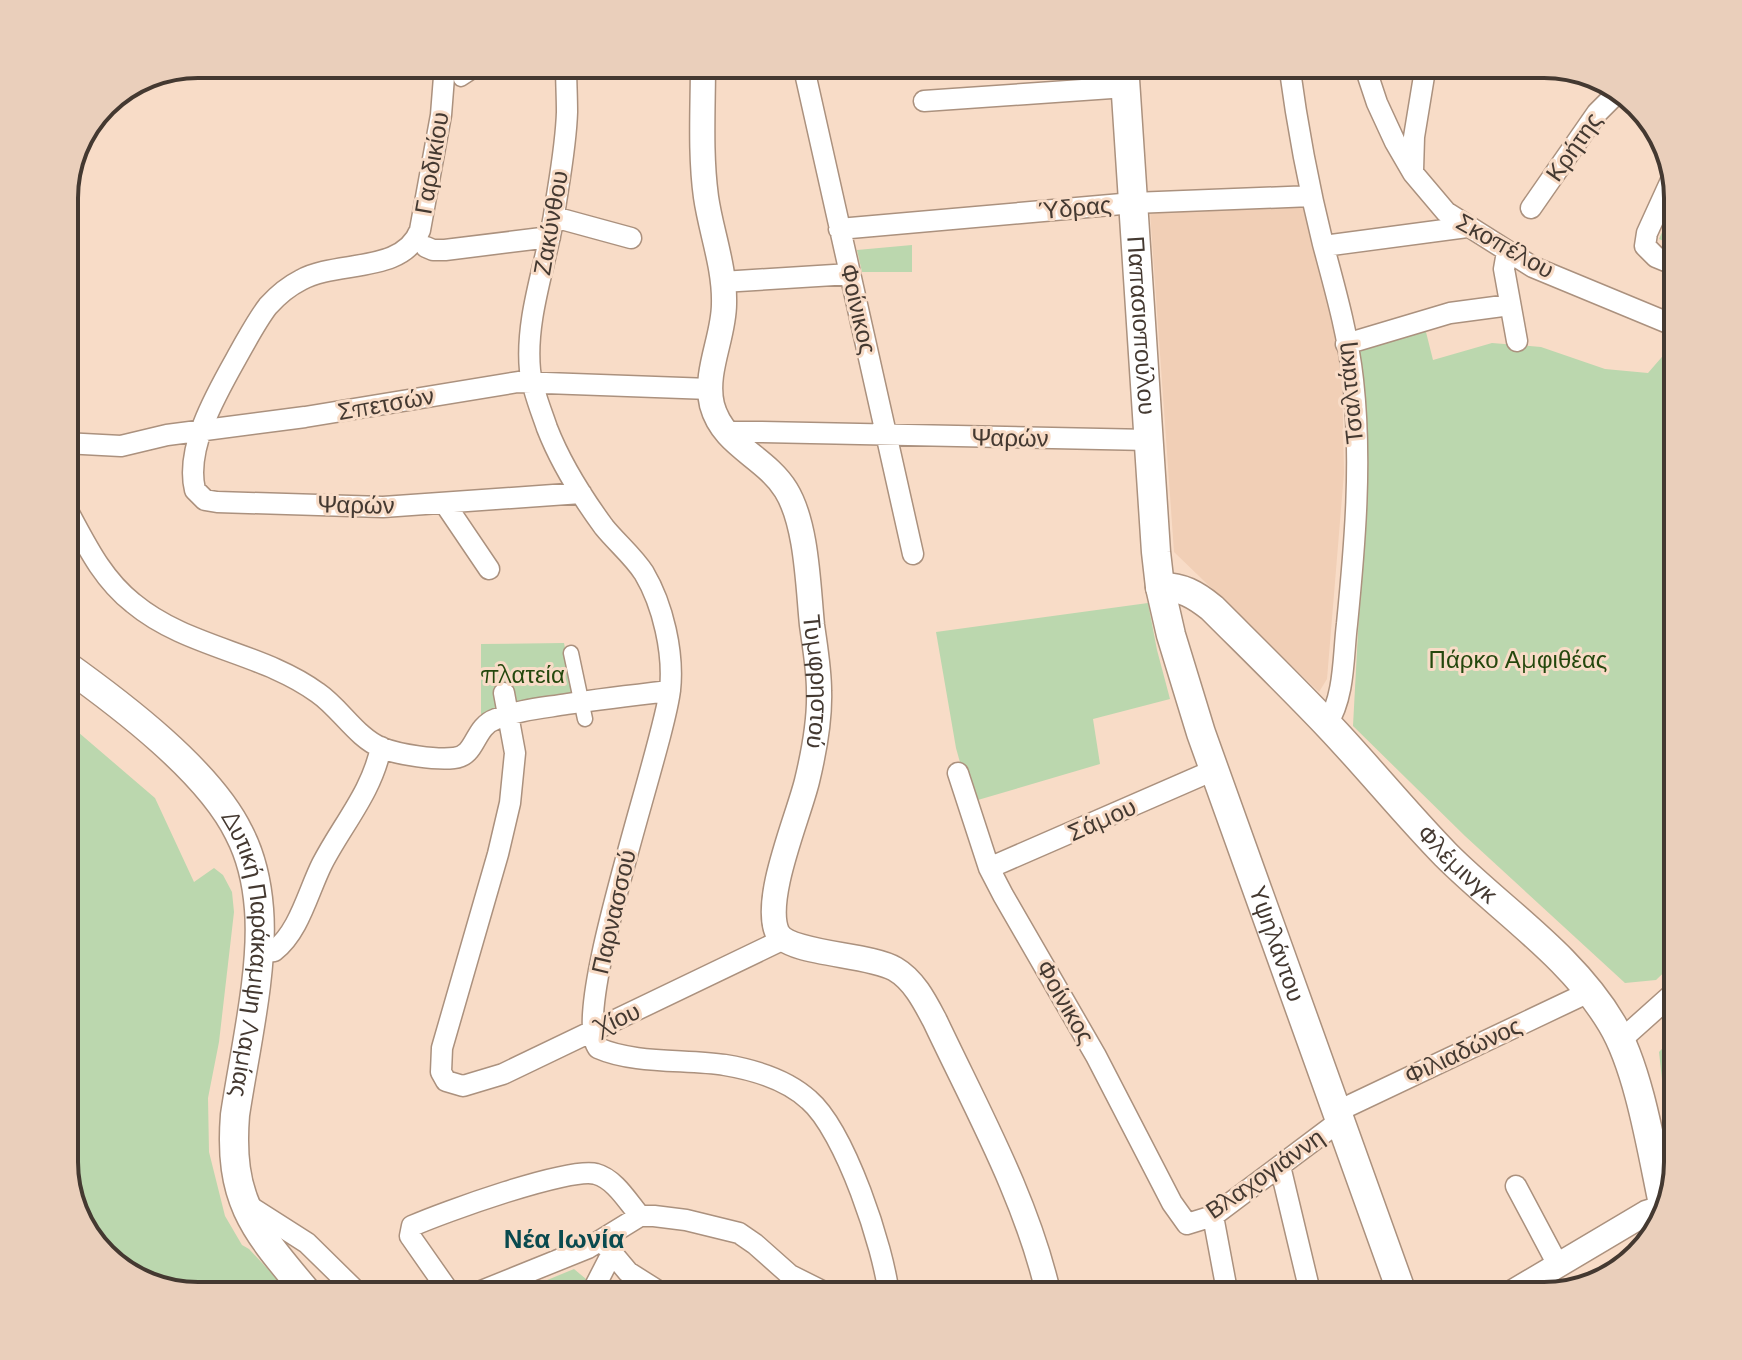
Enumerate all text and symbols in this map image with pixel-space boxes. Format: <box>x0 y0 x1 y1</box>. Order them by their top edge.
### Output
street label: Κρήτης <box>1540 107 1608 187</box>
street label: Γαρδικίου <box>408 110 455 216</box>
street label: Ζακύνθου <box>527 168 574 277</box>
street label: Ύδρας <box>1037 190 1113 225</box>
street label: Σκοπέλου <box>1451 207 1559 284</box>
street label: Παπασιοπούλου <box>1121 235 1162 416</box>
street label: Φοίνικος <box>834 261 883 357</box>
street label: Τσαλτάκη <box>1330 341 1369 445</box>
street label: Σπετσών <box>335 381 436 426</box>
street label: Ψαρών <box>971 422 1049 453</box>
street label: Ψαρών <box>317 489 395 520</box>
street label: Τυμφρηστού <box>797 613 834 751</box>
park label: Πάρκο Αμφιθέας <box>1429 645 1607 674</box>
park label: πλατεία <box>480 660 565 689</box>
street label: Σάμου <box>1063 792 1140 847</box>
street label: Δυτική Παράκαμψη Λαμίας <box>216 805 275 1099</box>
street label: Φλέμινγκ <box>1411 819 1504 910</box>
street label: Παρνασσού <box>585 847 642 977</box>
street label: Υψηλάντου <box>1243 882 1311 1006</box>
street label: Φοίνικος <box>1030 955 1101 1049</box>
street label: Χίου <box>588 996 644 1042</box>
street label: Φιλιαδώνος <box>1400 1011 1526 1090</box>
street label: Βλαχογιάννη <box>1200 1122 1329 1225</box>
district label: Νέα Ιωνία <box>504 1223 624 1255</box>

